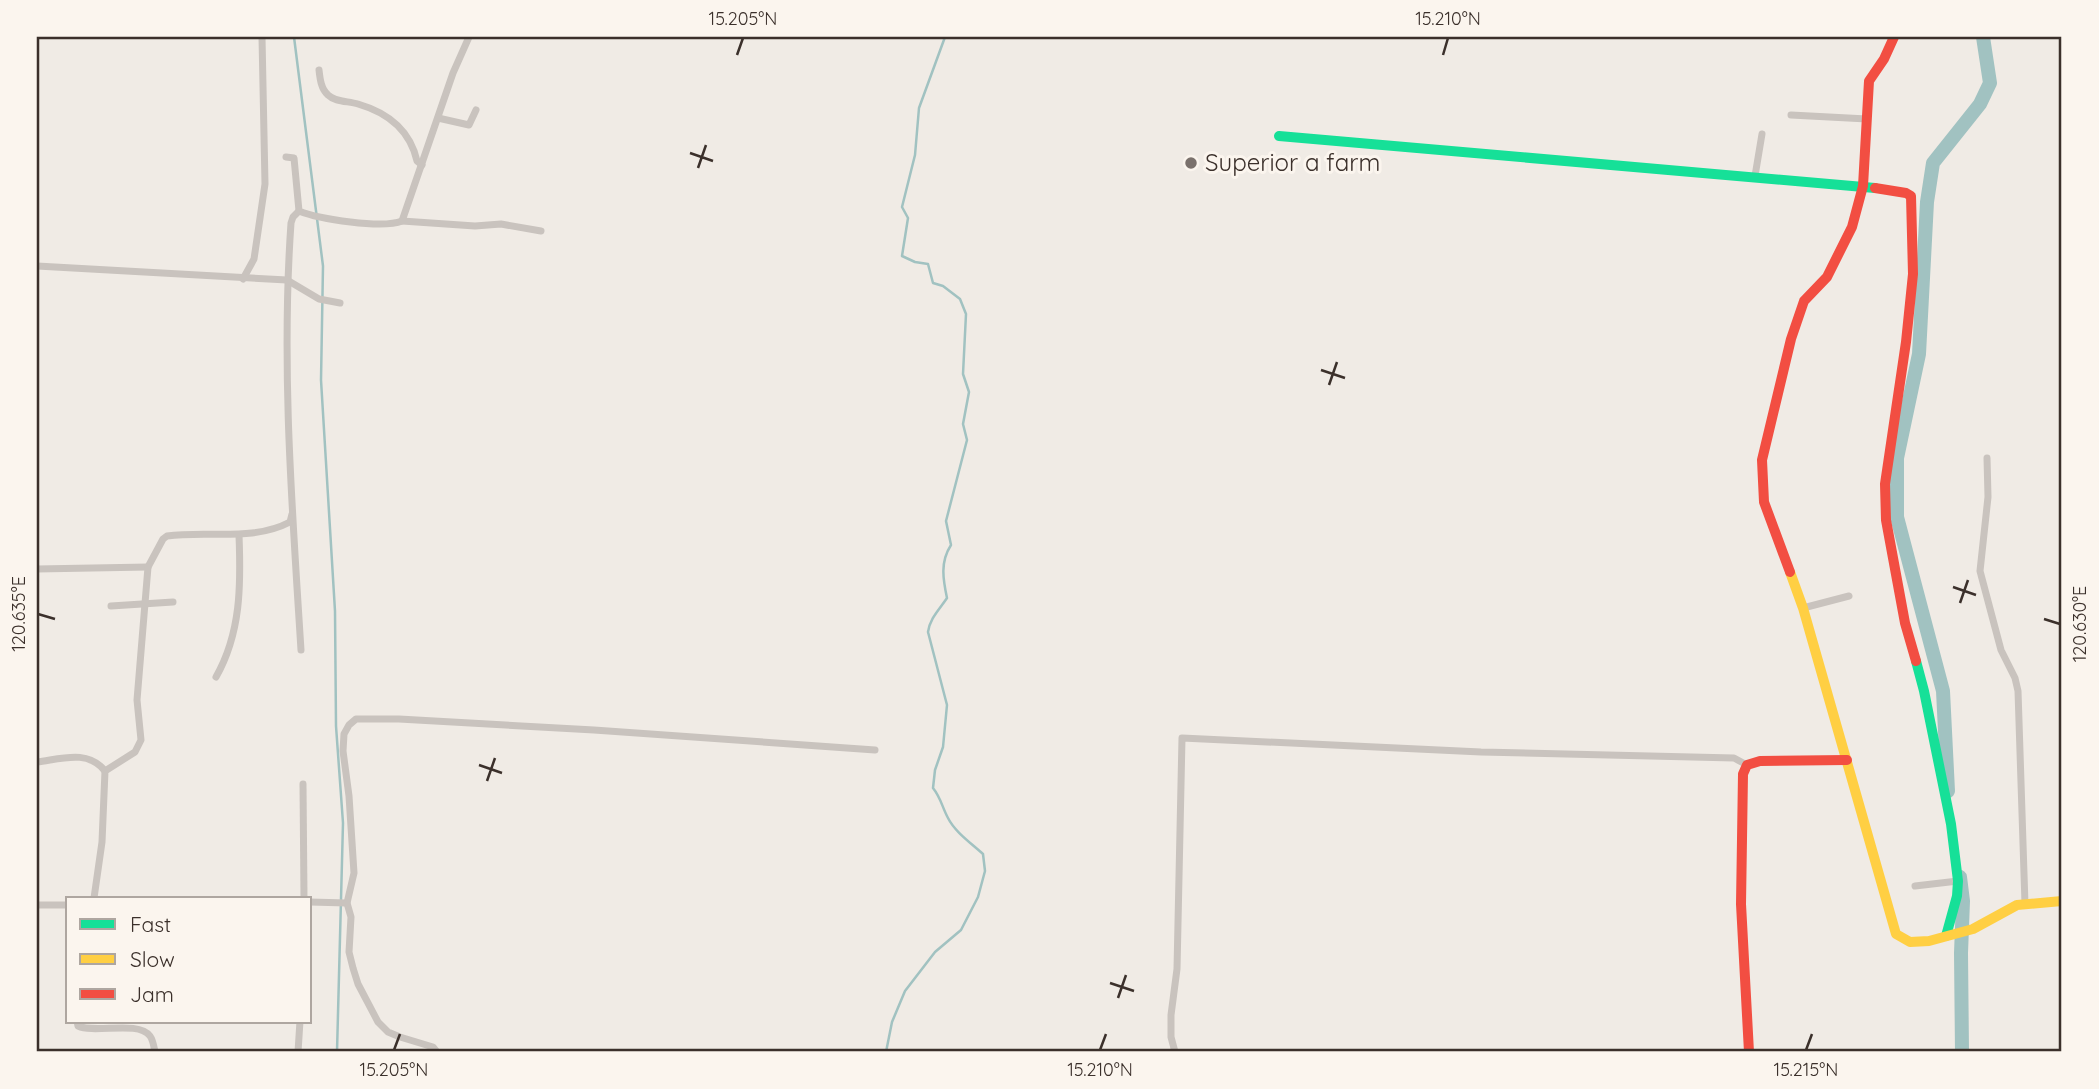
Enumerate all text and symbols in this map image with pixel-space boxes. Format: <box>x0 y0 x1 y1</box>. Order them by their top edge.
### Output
text: 15.205°N <box>709 7 777 30</box>
text: 15.210°N <box>1415 7 1481 30</box>
place label: Superior a farm <box>1205 147 1380 177</box>
marker: Superior a farm <box>1183 155 1199 171</box>
text: 120.635°E <box>7 576 30 652</box>
text: 120.630°E <box>2068 586 2091 662</box>
legend <box>66 897 312 1023</box>
text: Fast <box>130 911 171 937</box>
text: Slow <box>130 946 175 972</box>
text: Jam <box>130 981 174 1007</box>
text: 15.205°N <box>360 1058 428 1081</box>
text: 15.210°N <box>1067 1058 1133 1081</box>
text: 15.215°N <box>1774 1058 1838 1081</box>

